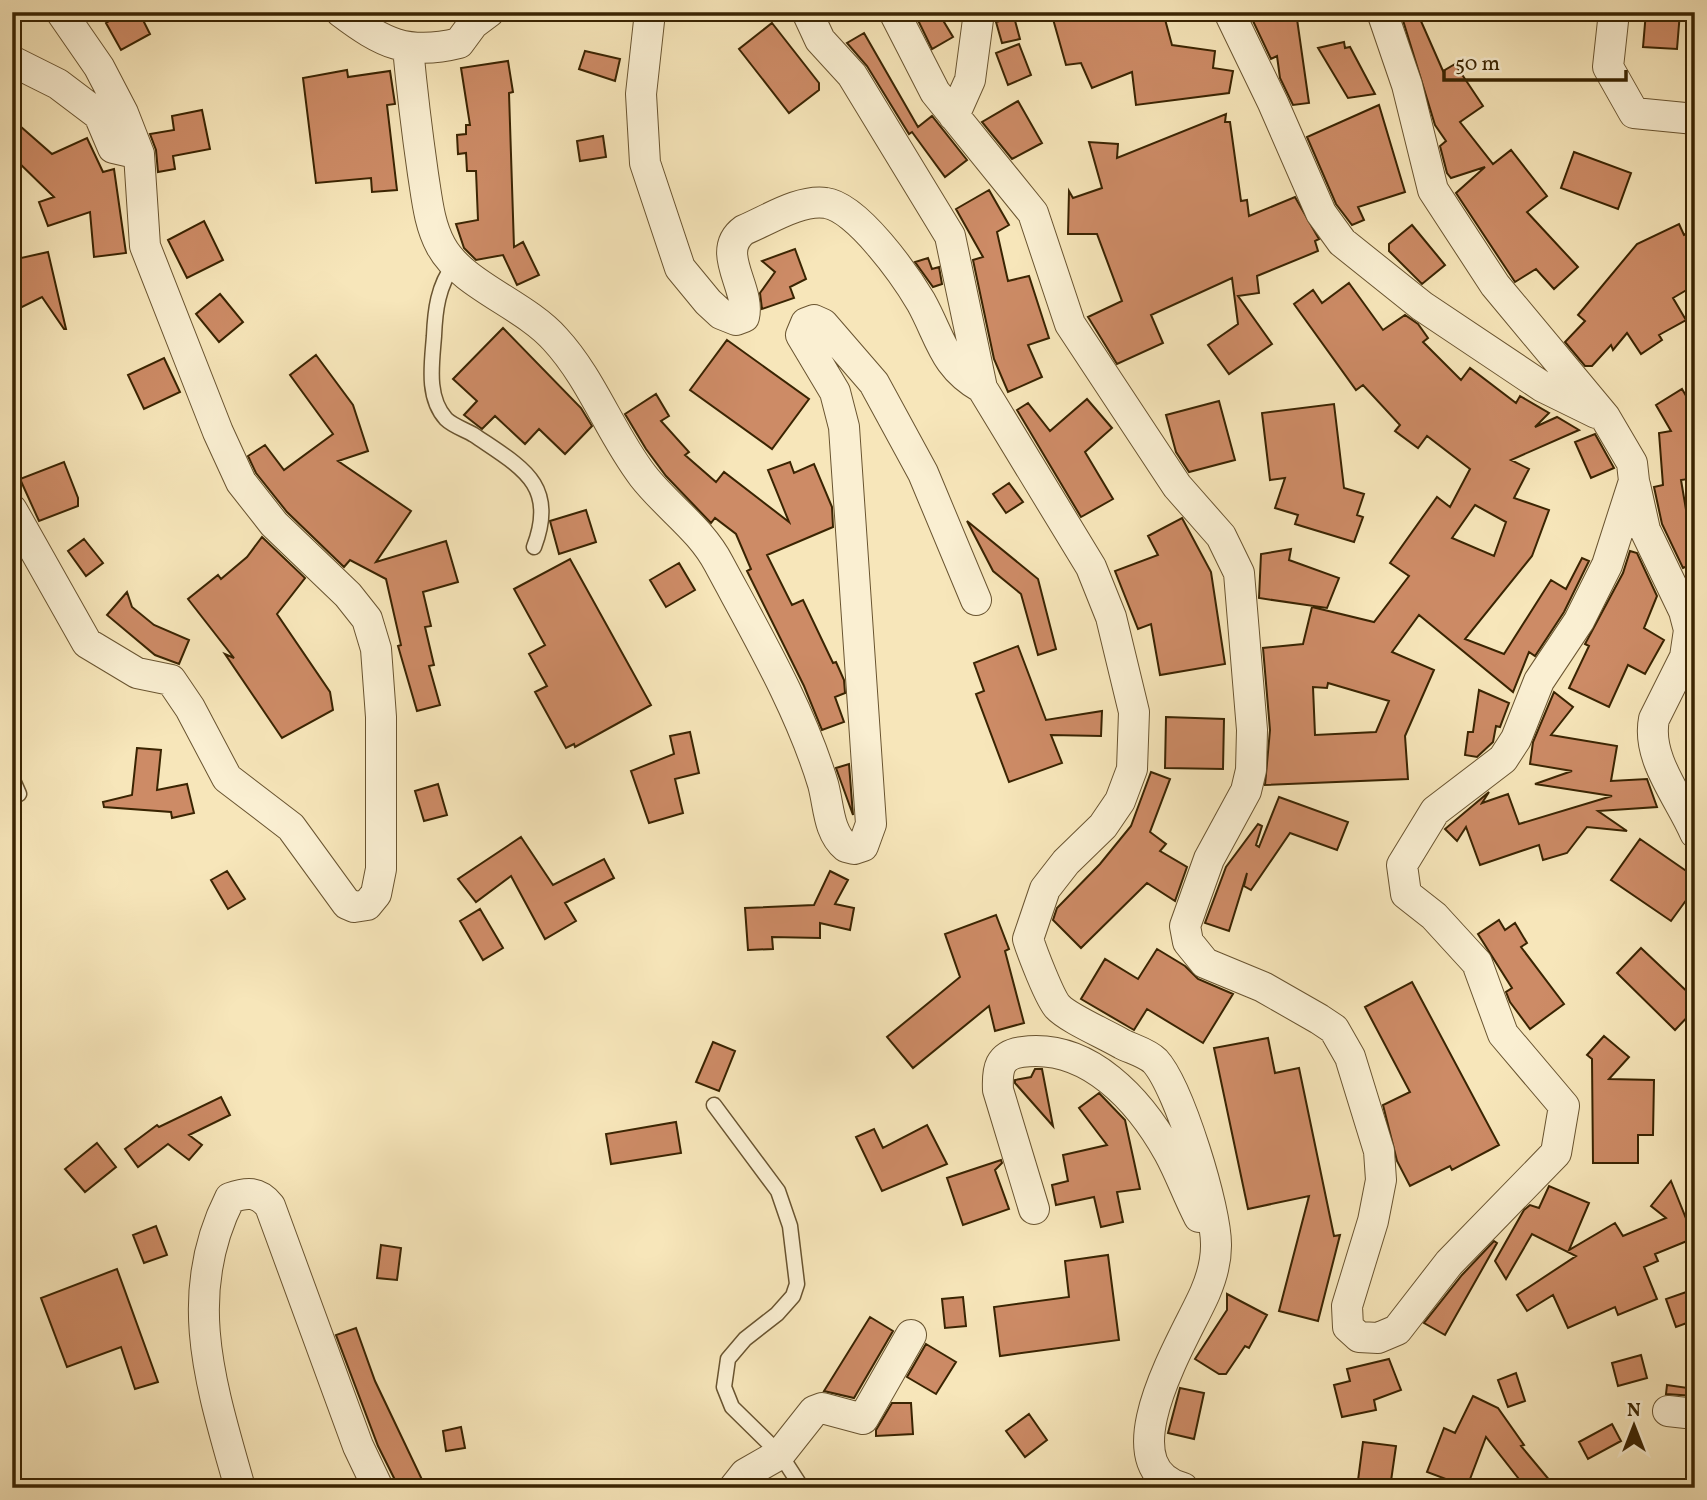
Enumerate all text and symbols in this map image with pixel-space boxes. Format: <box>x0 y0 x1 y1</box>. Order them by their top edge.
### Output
scale bar <box>1444 38 1626 82</box>
text: 50 m <box>1455 50 1500 79</box>
north arrow <box>1598 1392 1668 1462</box>
text: N <box>1627 1398 1641 1424</box>

